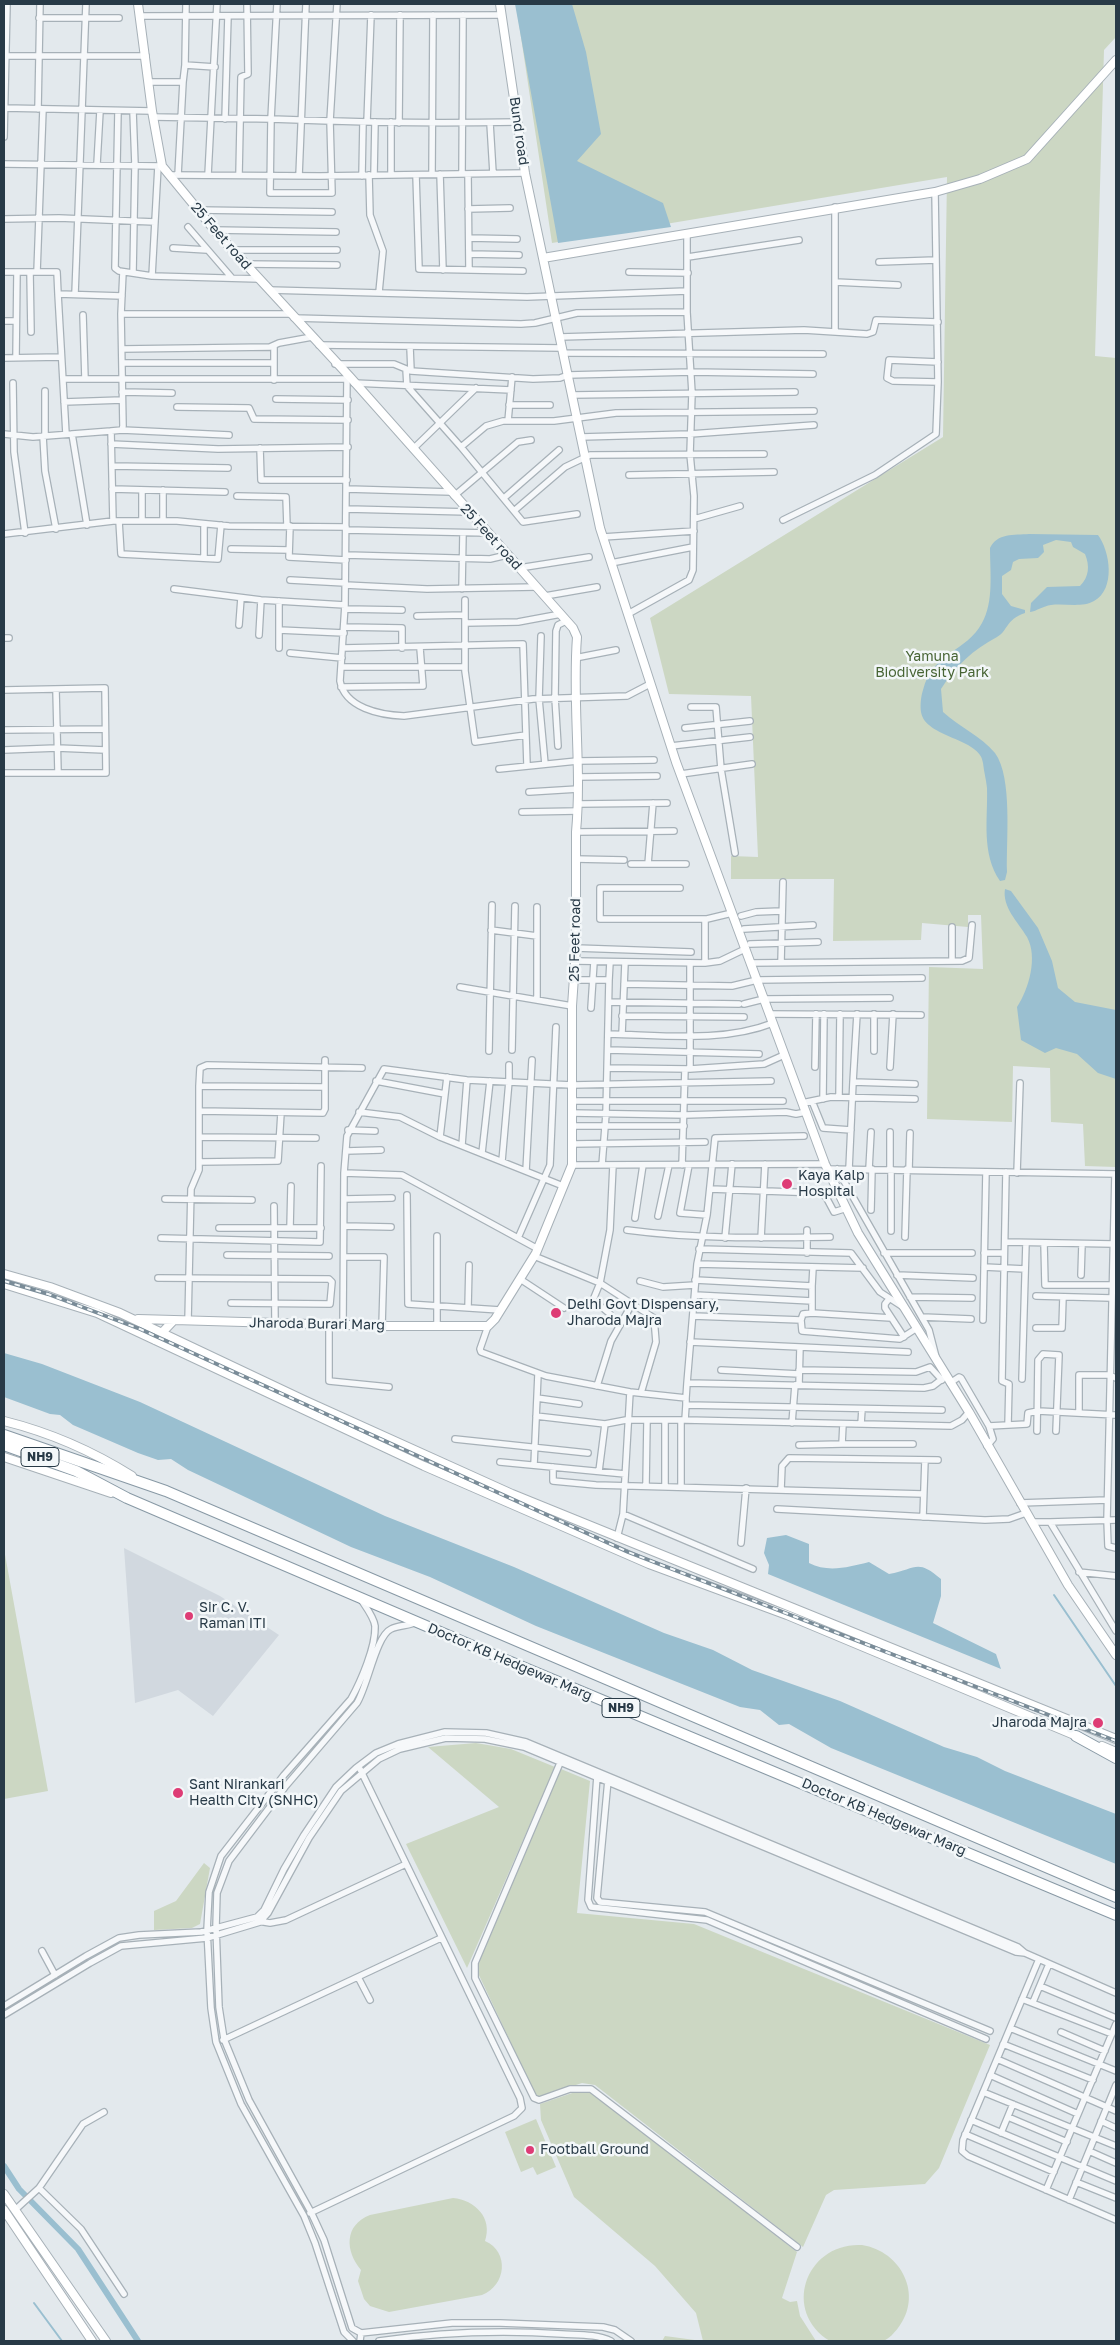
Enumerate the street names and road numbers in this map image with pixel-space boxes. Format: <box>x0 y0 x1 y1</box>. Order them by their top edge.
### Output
street label: Bund road <box>506 96 532 166</box>
street label: 25 Feet road <box>187 199 255 273</box>
street label: 25 Feet road <box>457 500 525 574</box>
street label: 25 Feet road <box>566 898 584 982</box>
street label: Jharoda Burari Marg <box>249 1314 385 1334</box>
road number: NH9 <box>21 1448 59 1466</box>
street label: Doctor KB Hedgewar Marg <box>425 1620 595 1704</box>
road number: NH9 <box>602 1699 640 1718</box>
street label: Doctor KB Hedgewar Marg <box>799 1775 969 1859</box>

